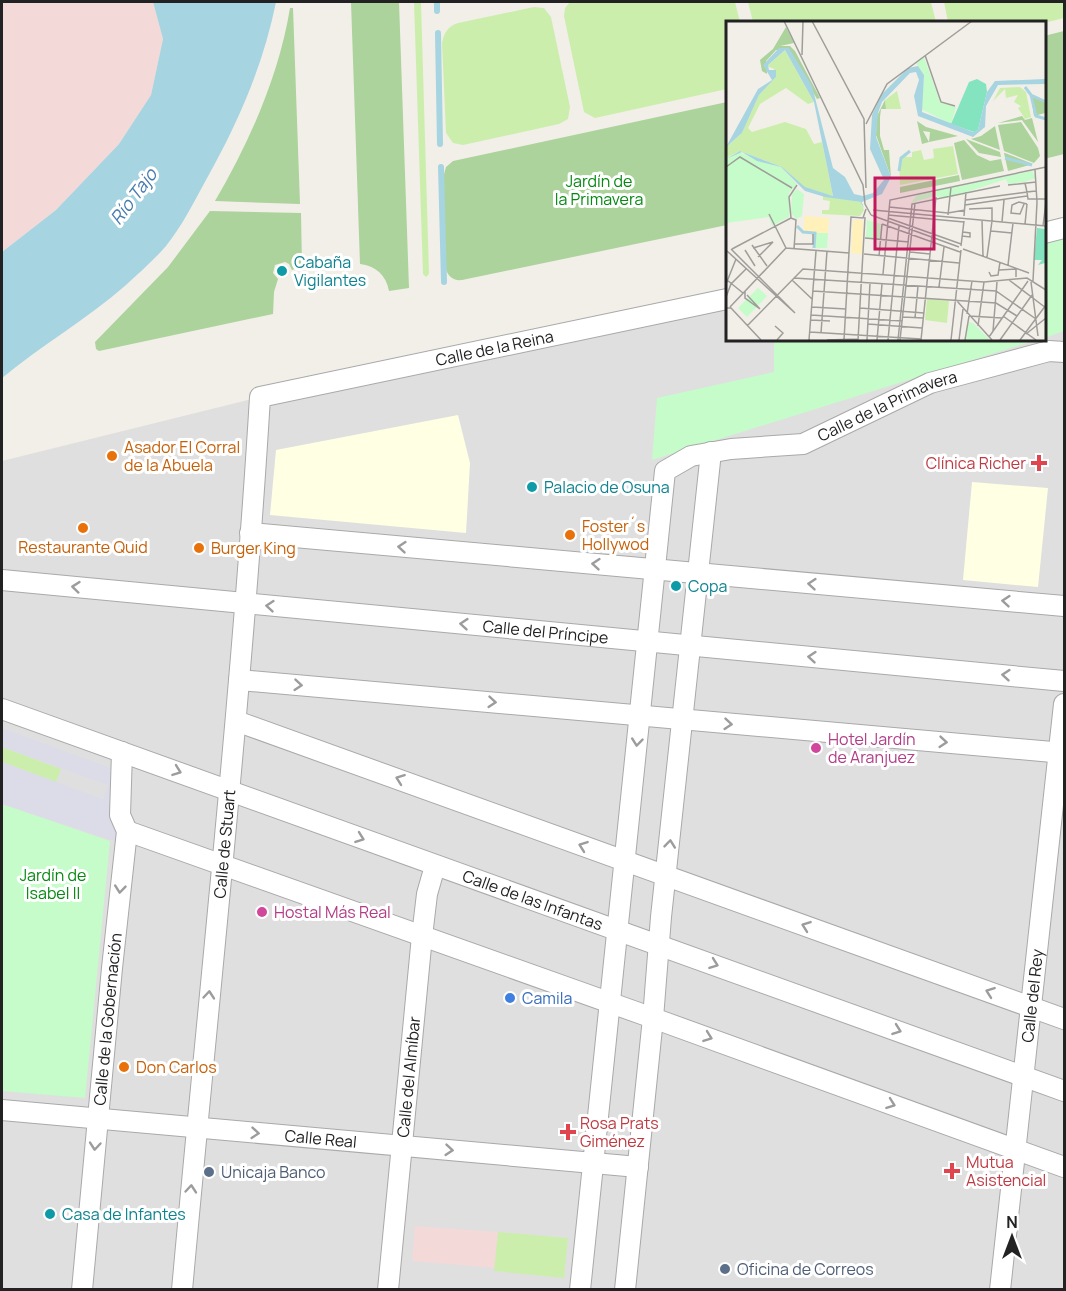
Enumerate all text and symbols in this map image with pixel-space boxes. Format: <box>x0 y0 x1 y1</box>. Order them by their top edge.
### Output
inset map <box>726 21 1045 340</box>
water label: Río Tajo <box>104 162 163 229</box>
park label: Jardín de la Primavera <box>555 170 643 210</box>
place label: Cabaña Vigilantes <box>294 251 366 291</box>
marker: Cabaña Vigilantes <box>275 264 289 278</box>
street label: Calle de la Reina <box>434 325 555 371</box>
street label: Calle de la Primavera <box>814 365 959 446</box>
place label: Asador El Corral de la Abuela <box>124 436 240 476</box>
marker: Asador El Corral de la Abuela <box>105 449 119 463</box>
place label: Clínica Richer <box>926 452 1026 474</box>
marker: Clínica Richer <box>1030 454 1048 472</box>
place label: Palacio de Osuna <box>544 476 670 498</box>
marker: Palacio de Osuna <box>525 480 539 494</box>
place label: Foster´s Hollywod <box>582 515 649 555</box>
marker: Restaurante Quid <box>76 521 90 535</box>
marker: Foster´s Hollywod <box>563 528 577 542</box>
place label: Restaurante Quid <box>18 536 148 558</box>
place label: Burger King <box>211 537 296 559</box>
marker: Burger King <box>192 541 206 555</box>
one-way arrow <box>398 541 407 554</box>
one-way arrow <box>592 558 601 571</box>
place label: Copa <box>688 575 727 597</box>
one-way arrow <box>807 578 817 591</box>
marker: Copa <box>669 579 683 593</box>
one-way arrow <box>71 581 80 594</box>
one-way arrow <box>1002 595 1011 608</box>
one-way arrow <box>265 600 274 613</box>
street label: Calle del Príncipe <box>482 615 609 649</box>
one-way arrow <box>459 618 468 631</box>
one-way arrow <box>808 651 817 664</box>
one-way arrow <box>1002 669 1011 682</box>
one-way arrow <box>293 678 302 691</box>
one-way arrow <box>487 696 496 709</box>
one-way arrow <box>723 717 732 730</box>
place label: Hotel Jardín de Aranjuez <box>828 728 915 768</box>
one-way arrow <box>939 736 948 749</box>
one-way arrow <box>631 737 644 746</box>
marker: Hotel Jardín de Aranjuez <box>809 741 823 755</box>
one-way arrow <box>171 764 182 777</box>
one-way arrow <box>395 774 406 787</box>
street label: Calle de Stuart <box>208 789 240 899</box>
one-way arrow <box>354 831 365 844</box>
one-way arrow <box>578 840 589 853</box>
one-way arrow <box>663 840 676 849</box>
park label: Jardín de Isabel II <box>20 864 86 904</box>
street label: Calle de las Infantas <box>460 865 606 935</box>
one-way arrow <box>115 885 127 894</box>
place label: Hostal Más Real <box>274 901 391 923</box>
marker: Hostal Más Real <box>255 905 269 919</box>
one-way arrow <box>801 920 812 933</box>
street label: Calle de la Gobernación <box>88 932 127 1107</box>
street label: Calle del Rey <box>1016 947 1048 1044</box>
one-way arrow <box>708 956 719 969</box>
one-way arrow <box>985 986 996 999</box>
place label: Camila <box>522 987 572 1009</box>
one-way arrow <box>202 991 215 1000</box>
marker: Camila <box>503 991 517 1005</box>
street label: Calle del Almíbar <box>392 1015 425 1139</box>
one-way arrow <box>891 1023 902 1036</box>
one-way arrow <box>702 1030 713 1043</box>
place label: Don Carlos <box>136 1056 217 1078</box>
marker: Don Carlos <box>117 1060 131 1074</box>
one-way arrow <box>886 1096 896 1109</box>
place label: Rosa Prats Giménez <box>580 1112 659 1152</box>
street label: Calle Real <box>284 1124 358 1153</box>
marker: Rosa Prats Giménez <box>561 1125 575 1139</box>
one-way arrow <box>250 1126 260 1139</box>
one-way arrow <box>88 1142 101 1151</box>
one-way arrow <box>445 1143 454 1156</box>
place label: Mutua Asistencial <box>966 1151 1046 1191</box>
place label: Unicaja Banco <box>221 1161 325 1183</box>
marker: Mutua Asistencial <box>943 1162 961 1180</box>
marker: Unicaja Banco <box>202 1165 216 1179</box>
one-way arrow <box>184 1185 197 1194</box>
place label: Casa de Infantes <box>62 1203 186 1225</box>
marker: Casa de Infantes <box>43 1207 57 1221</box>
north arrow <box>982 1207 1042 1267</box>
text: N <box>1006 1211 1018 1233</box>
place label: Oficina de Correos <box>737 1258 874 1280</box>
marker: Oficina de Correos <box>718 1262 732 1276</box>

